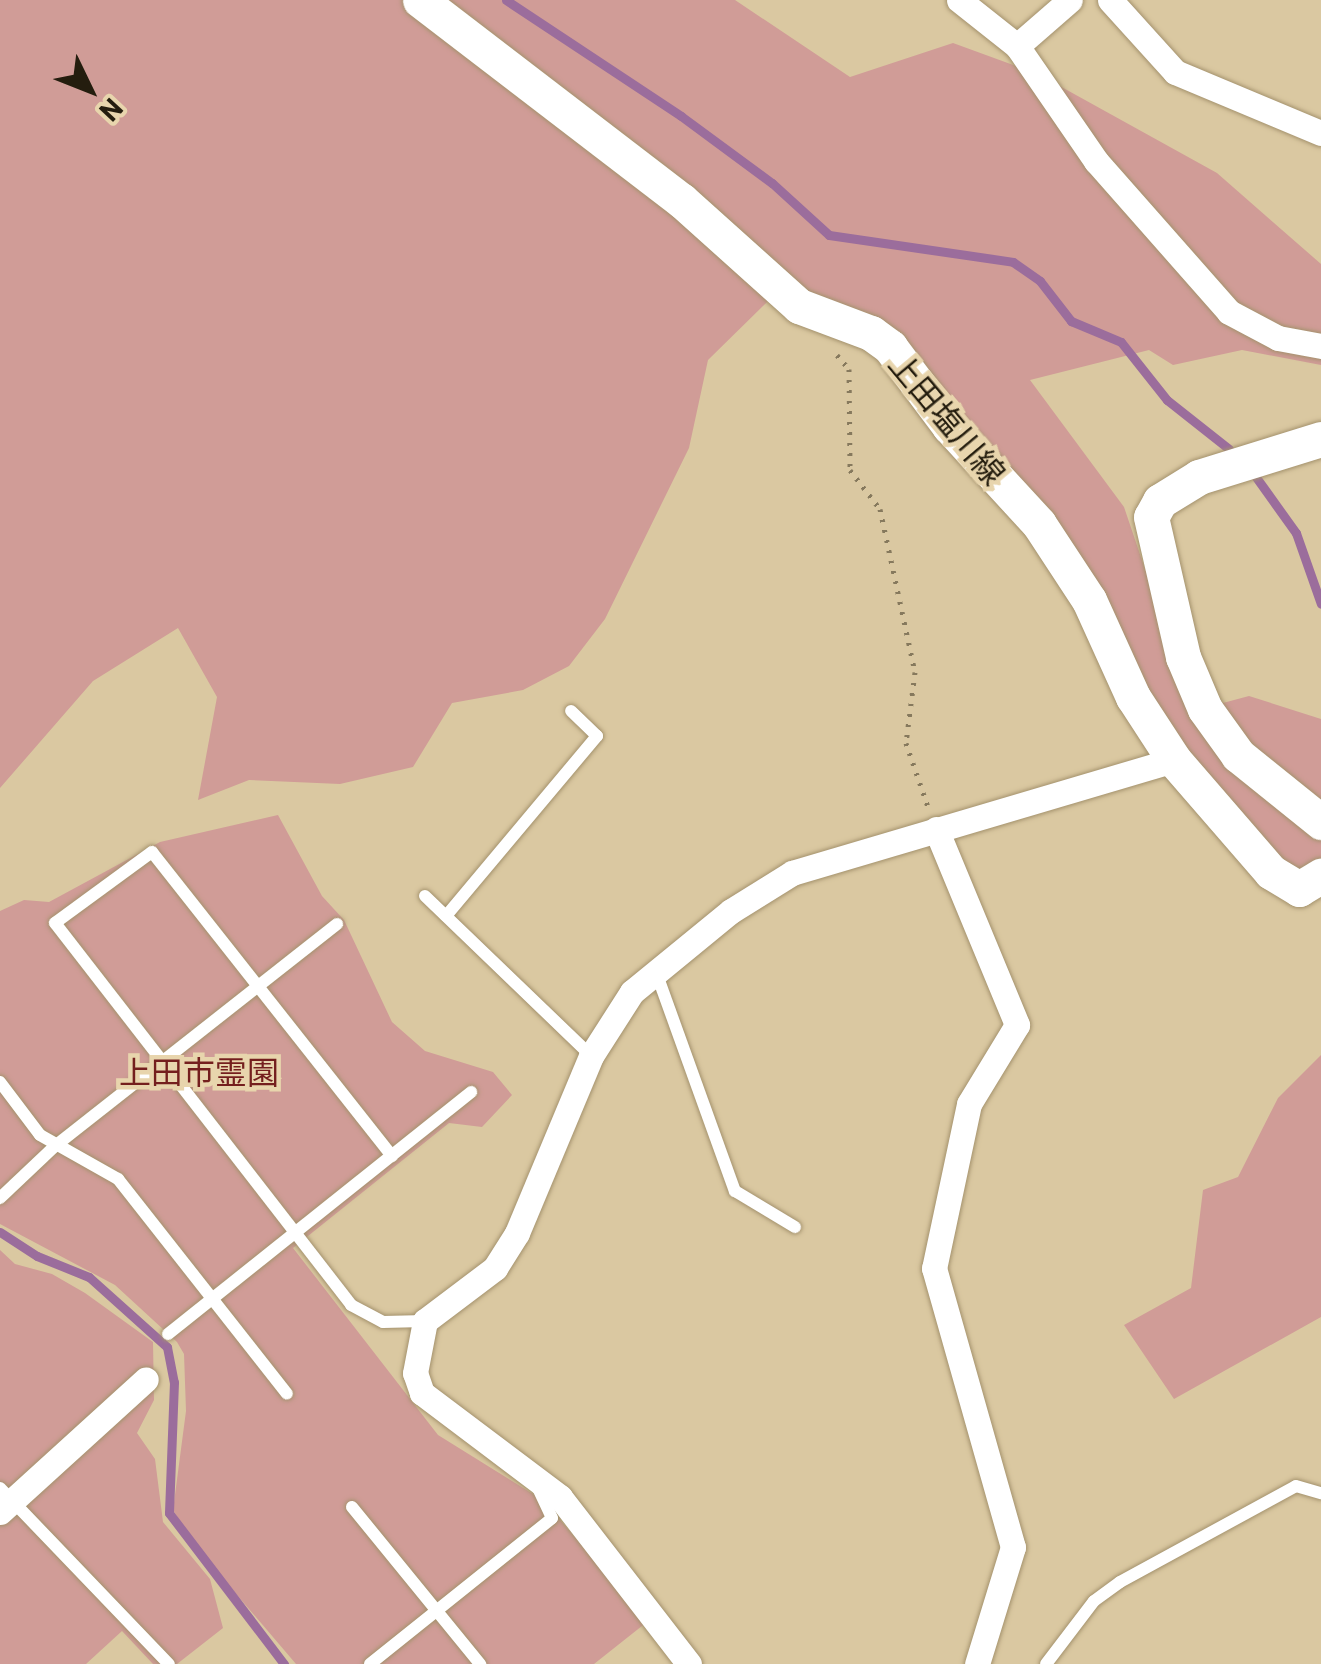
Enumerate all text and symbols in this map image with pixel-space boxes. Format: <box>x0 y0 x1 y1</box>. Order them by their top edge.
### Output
north arrow <box>40 40 140 140</box>
text: N <box>93 92 131 129</box>
street label: 上田塩川線 <box>882 344 1014 492</box>
park label: 上田市霊園 <box>119 1052 279 1090</box>

